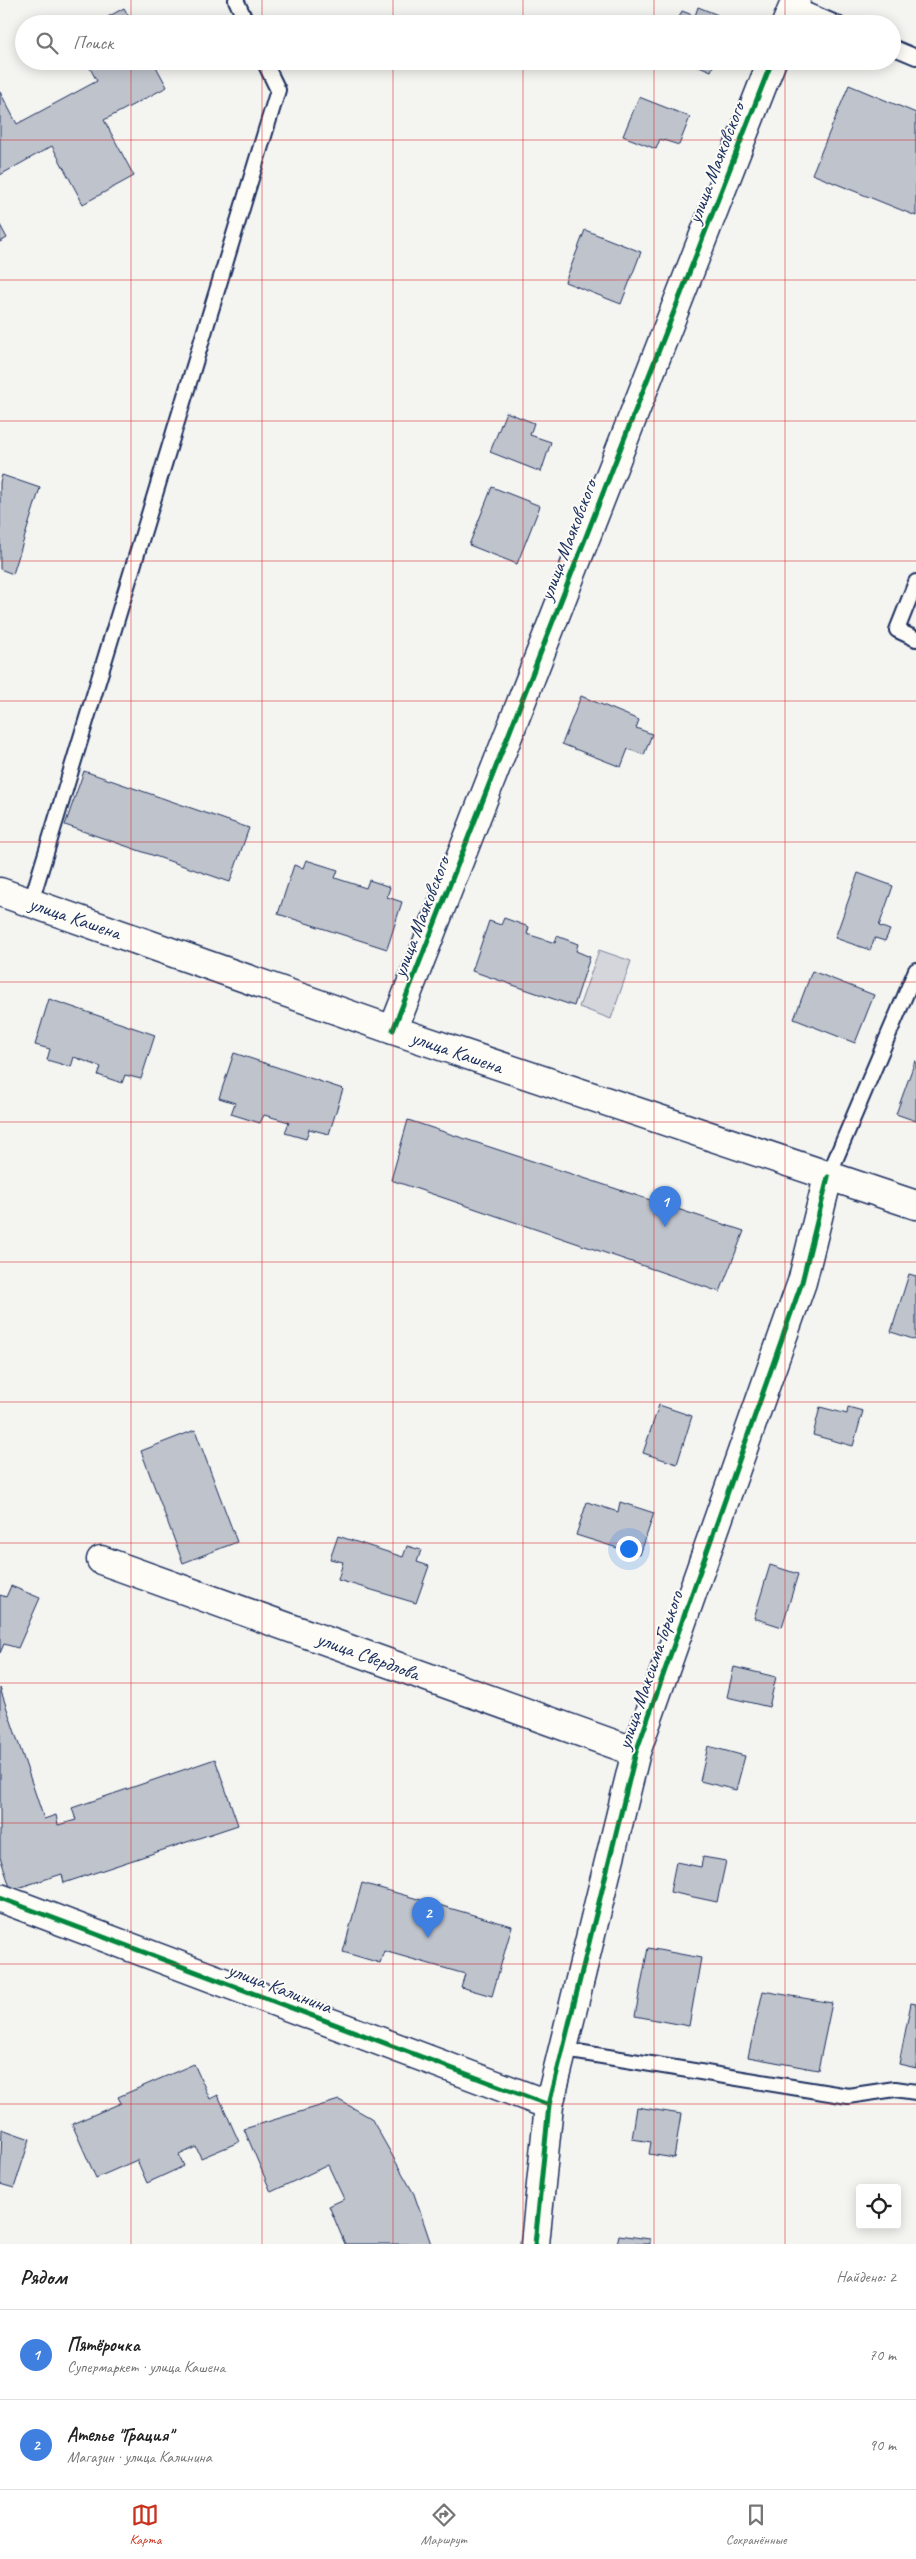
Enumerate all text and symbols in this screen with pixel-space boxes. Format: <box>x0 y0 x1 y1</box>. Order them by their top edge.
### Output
search box <box>15 15 901 70</box>
icon: search <box>33 29 61 57</box>
text: Поиск <box>73 31 113 55</box>
street label: улица Маяковского <box>681 97 751 228</box>
street label: улица Маяковского <box>533 474 603 605</box>
street label: улица Маяковского <box>386 851 456 982</box>
street label: улица Кашена <box>25 890 126 946</box>
street label: улица Кашена <box>407 1024 508 1080</box>
pin: 1 <box>649 1186 681 1227</box>
your location <box>616 1536 642 1562</box>
street label: улица Максима Горького <box>611 1587 689 1753</box>
street label: улица Свердлова <box>312 1626 424 1687</box>
pin: 2 <box>412 1897 444 1938</box>
street label: улица Калинина <box>224 1956 337 2020</box>
map controls <box>856 2184 901 2229</box>
button: locate <box>856 2184 901 2229</box>
text: Рядом <box>20 2264 67 2290</box>
text: Найдено: 2 <box>836 2267 896 2287</box>
text: Пятёрочка <box>67 2333 140 2357</box>
text: 1 <box>32 2345 40 2365</box>
text: 70 m <box>869 2345 896 2365</box>
text: Супермаркет · улица Кашена <box>67 2357 225 2377</box>
text: Ателье "Грация" <box>67 2423 173 2447</box>
text: 2 <box>32 2435 40 2455</box>
text: 90 m <box>869 2435 896 2455</box>
text: Магазин · улица Калинина <box>67 2447 212 2467</box>
tab: Карта <box>129 2501 162 2548</box>
tab: Маршрут <box>420 2501 467 2548</box>
tab: Сохранённые <box>726 2501 786 2548</box>

